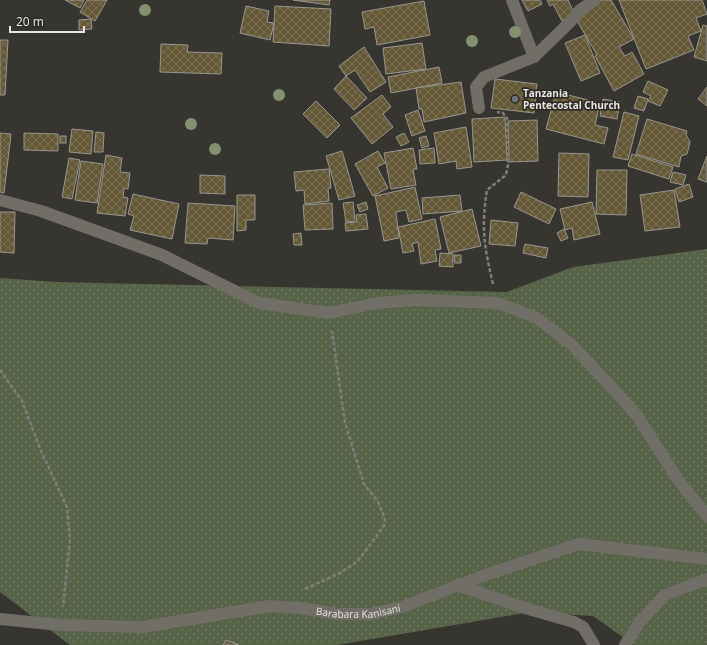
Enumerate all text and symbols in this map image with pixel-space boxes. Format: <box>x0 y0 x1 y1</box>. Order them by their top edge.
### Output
scale bar <box>10 8 84 34</box>
text: 20 m <box>16 13 44 30</box>
place label: Tanzania Pentecostal Church <box>523 86 620 112</box>
marker: Tanzania Pentecostal Church <box>510 94 520 104</box>
street label: Barabara Kanisani <box>315 601 402 621</box>

